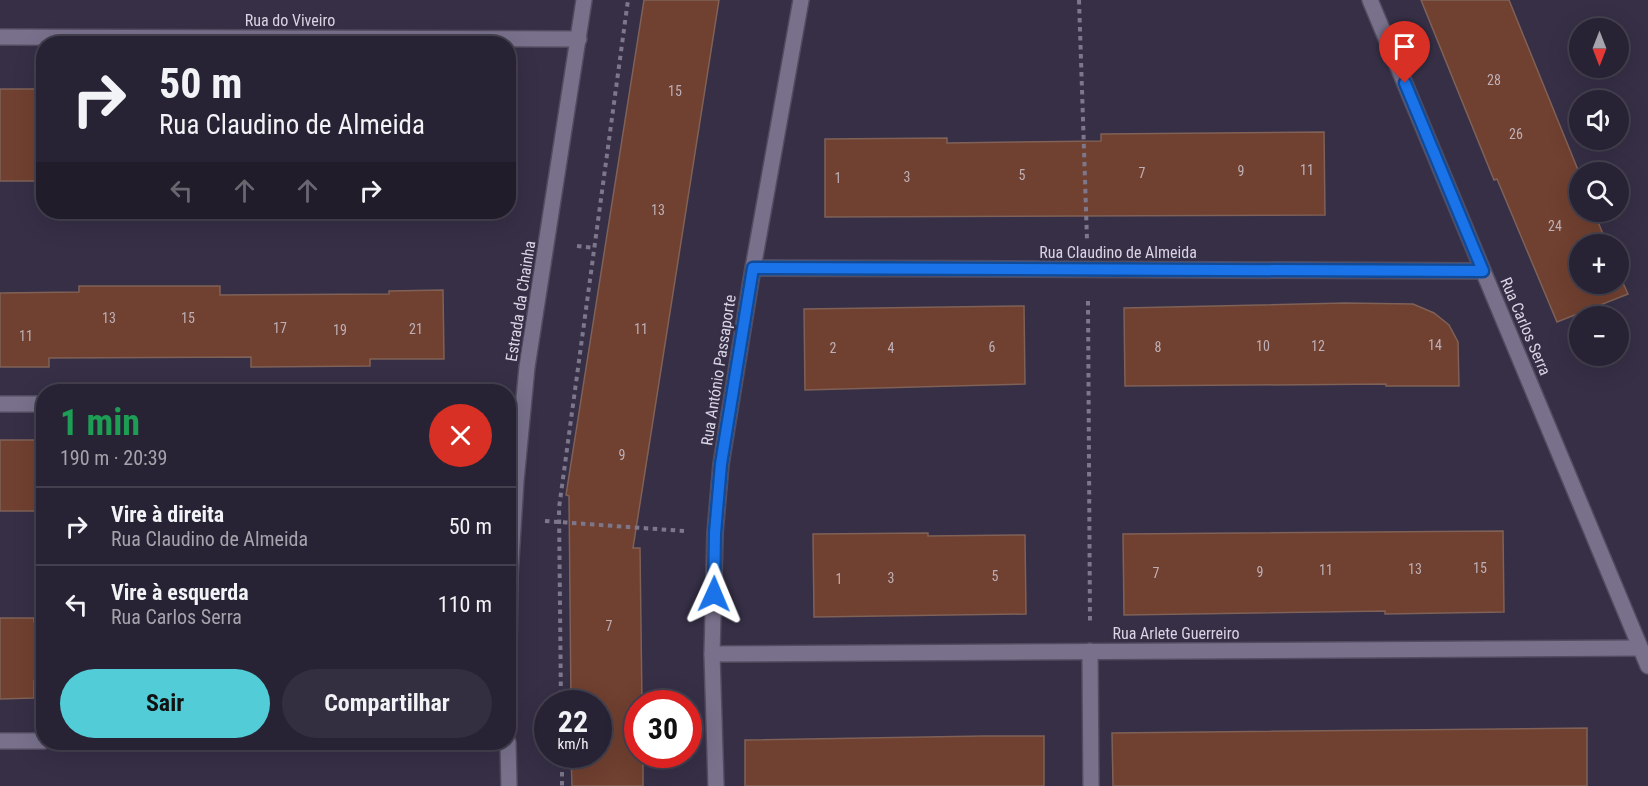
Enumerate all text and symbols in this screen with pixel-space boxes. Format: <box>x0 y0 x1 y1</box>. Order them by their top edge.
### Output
street label: Rua do Viveiro <box>245 11 335 30</box>
north arrow <box>1569 18 1629 78</box>
map controls <box>1569 18 1629 366</box>
pin <box>1379 21 1430 83</box>
icon: arrive <box>1388 30 1421 63</box>
text: 50 m <box>159 59 242 108</box>
icon: right <box>60 60 138 138</box>
house number: 28 <box>1487 72 1501 88</box>
house number: 15 <box>668 83 682 99</box>
button: sound <box>1569 90 1629 150</box>
text: Rua Claudino de Almeida <box>159 109 425 141</box>
house number: 26 <box>1509 126 1523 142</box>
house number: 11 <box>1300 162 1314 178</box>
button: search <box>1569 162 1629 222</box>
house number: 9 <box>1238 163 1244 179</box>
house number: 7 <box>1139 165 1146 181</box>
house number: 5 <box>1019 167 1026 183</box>
house number: 3 <box>904 169 910 185</box>
house number: 1 <box>835 170 841 186</box>
icon: left <box>165 174 198 207</box>
icon: ahead <box>228 174 261 207</box>
icon: ahead <box>291 174 324 207</box>
icon: right <box>354 174 387 207</box>
house number: 13 <box>651 202 665 218</box>
house number: 24 <box>1548 218 1562 234</box>
button: + <box>1569 234 1629 294</box>
street label: Estrada da Chainha <box>502 239 539 363</box>
street label: Rua Claudino de Almeida <box>1039 243 1197 262</box>
street label: Rua Carlos Serra <box>1496 274 1555 378</box>
street label: Rua António Passaporte <box>697 293 740 447</box>
button: − <box>1569 306 1629 366</box>
house number: 13 <box>102 310 116 326</box>
house number: 15 <box>181 310 195 326</box>
house number: 17 <box>273 320 287 336</box>
house number: 21 <box>409 321 423 337</box>
house number: 11 <box>634 321 648 337</box>
house number: 19 <box>333 322 347 338</box>
house number: 11 <box>19 328 33 344</box>
house number: 14 <box>1428 337 1442 353</box>
house number: 10 <box>1256 338 1270 354</box>
house number: 12 <box>1311 338 1325 354</box>
house number: 6 <box>989 339 996 355</box>
house number: 8 <box>1155 339 1162 355</box>
house number: 2 <box>830 340 837 356</box>
house number: 4 <box>888 340 895 356</box>
text: 1 min <box>60 402 140 444</box>
button: close <box>429 404 492 467</box>
text: 190 m · 20:39 <box>60 446 167 470</box>
house number: 9 <box>619 447 625 463</box>
text: Vire à direita <box>111 502 224 527</box>
icon: right <box>60 510 93 543</box>
text: 50 m <box>449 514 492 539</box>
text: Rua Claudino de Almeida <box>111 527 308 551</box>
house number: 15 <box>1473 560 1487 576</box>
house number: 13 <box>1408 561 1422 577</box>
position arrow <box>682 562 746 626</box>
house number: 11 <box>1319 562 1333 578</box>
house number: 9 <box>1257 564 1263 580</box>
house number: 7 <box>1153 565 1160 581</box>
house number: 5 <box>992 568 999 584</box>
house number: 3 <box>888 570 894 586</box>
house number: 1 <box>836 571 842 587</box>
text: Vire à esquerda <box>111 580 249 605</box>
icon: left <box>60 588 93 621</box>
text: 110 m <box>438 592 492 617</box>
text: Rua Carlos Serra <box>111 605 242 629</box>
house number: 7 <box>606 618 613 634</box>
street label: Rua Arlete Guerreiro <box>1113 624 1239 643</box>
button: Sair <box>60 669 270 738</box>
button: Compartilhar <box>282 669 492 738</box>
speed limit sign: 30 <box>624 690 702 768</box>
text: 22 <box>558 704 588 739</box>
text: km/h <box>558 735 588 753</box>

